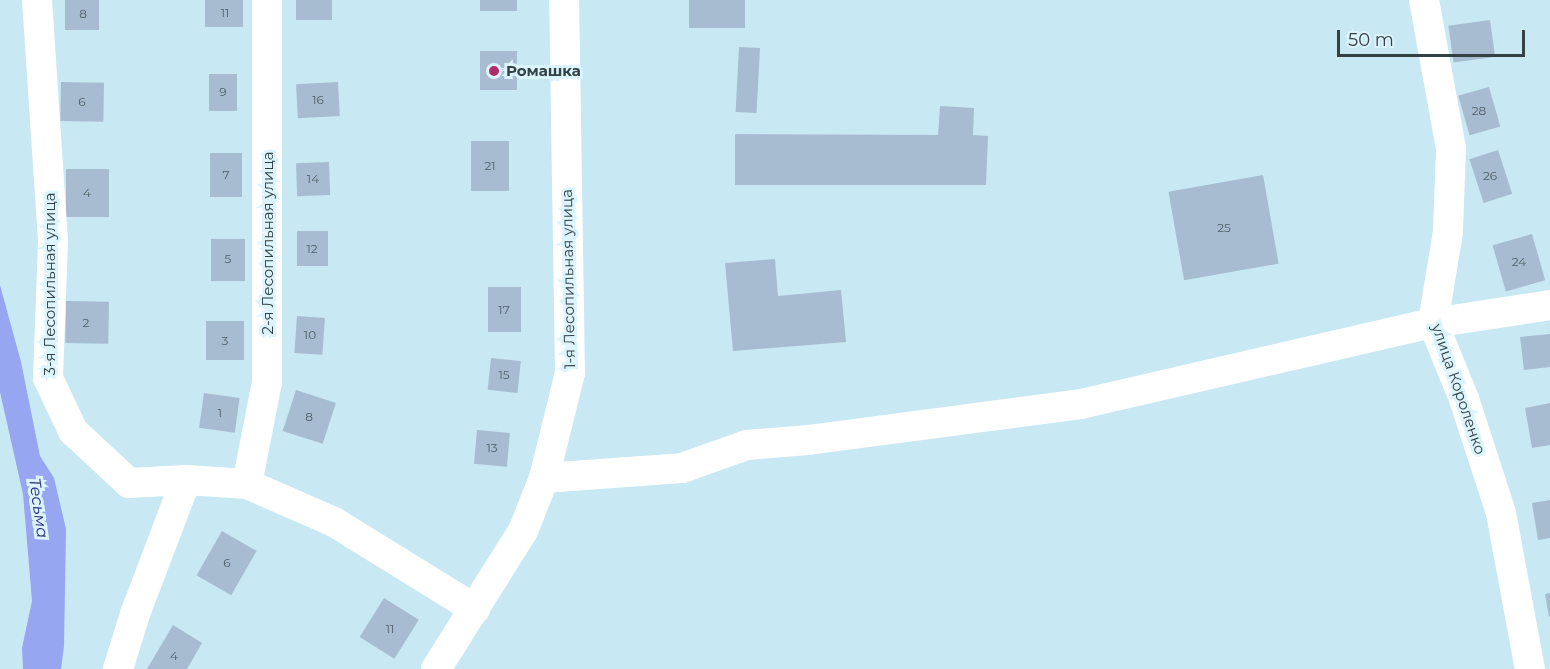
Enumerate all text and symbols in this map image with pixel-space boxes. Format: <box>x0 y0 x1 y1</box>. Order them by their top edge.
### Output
house number: 11 <box>221 6 229 20</box>
house number: 8 <box>79 7 87 21</box>
scale bar <box>1340 18 1528 56</box>
text: 50 m <box>1348 29 1394 51</box>
place label: Ромашка <box>506 62 581 80</box>
marker: Ромашка <box>487 64 501 78</box>
house number: 9 <box>219 85 227 99</box>
house number: 16 <box>312 93 324 107</box>
house number: 6 <box>78 95 86 109</box>
house number: 28 <box>1472 104 1486 118</box>
street label: 2-я Лесопильная улица <box>259 152 277 334</box>
house number: 21 <box>484 159 496 173</box>
house number: 7 <box>222 168 230 182</box>
house number: 26 <box>1483 169 1497 183</box>
house number: 14 <box>307 172 319 186</box>
house number: 4 <box>83 186 91 200</box>
street label: 1-я Лесопильная улица <box>557 189 579 369</box>
street label: 3-я Лесопильная улица <box>41 193 59 375</box>
house number: 25 <box>1217 221 1231 235</box>
house number: 12 <box>306 242 318 256</box>
house number: 5 <box>225 252 231 266</box>
house number: 24 <box>1512 255 1526 269</box>
house number: 17 <box>498 303 510 317</box>
house number: 2 <box>83 316 89 330</box>
street label: улица Короленко <box>1428 321 1490 457</box>
house number: 10 <box>304 328 316 342</box>
house number: 3 <box>222 334 228 348</box>
house number: 15 <box>498 368 510 382</box>
house number: 1 <box>218 406 222 420</box>
house number: 8 <box>305 410 313 424</box>
house number: 13 <box>486 441 498 455</box>
water label: Тесьма <box>24 477 52 539</box>
house number: 6 <box>223 556 231 570</box>
house number: 11 <box>386 622 394 636</box>
house number: 4 <box>170 649 178 663</box>

